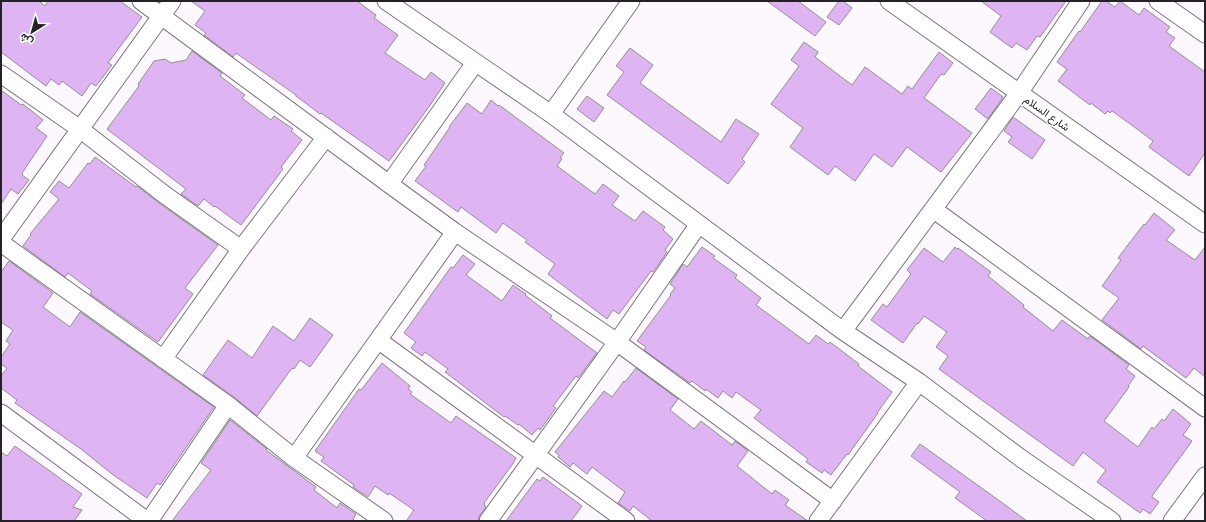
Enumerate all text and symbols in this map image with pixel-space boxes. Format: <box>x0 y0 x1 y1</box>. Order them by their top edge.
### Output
north arrow <box>12 12 52 52</box>
text: ش <box>16 30 35 50</box>
street label: شارع السلام <box>1021 91 1074 135</box>

